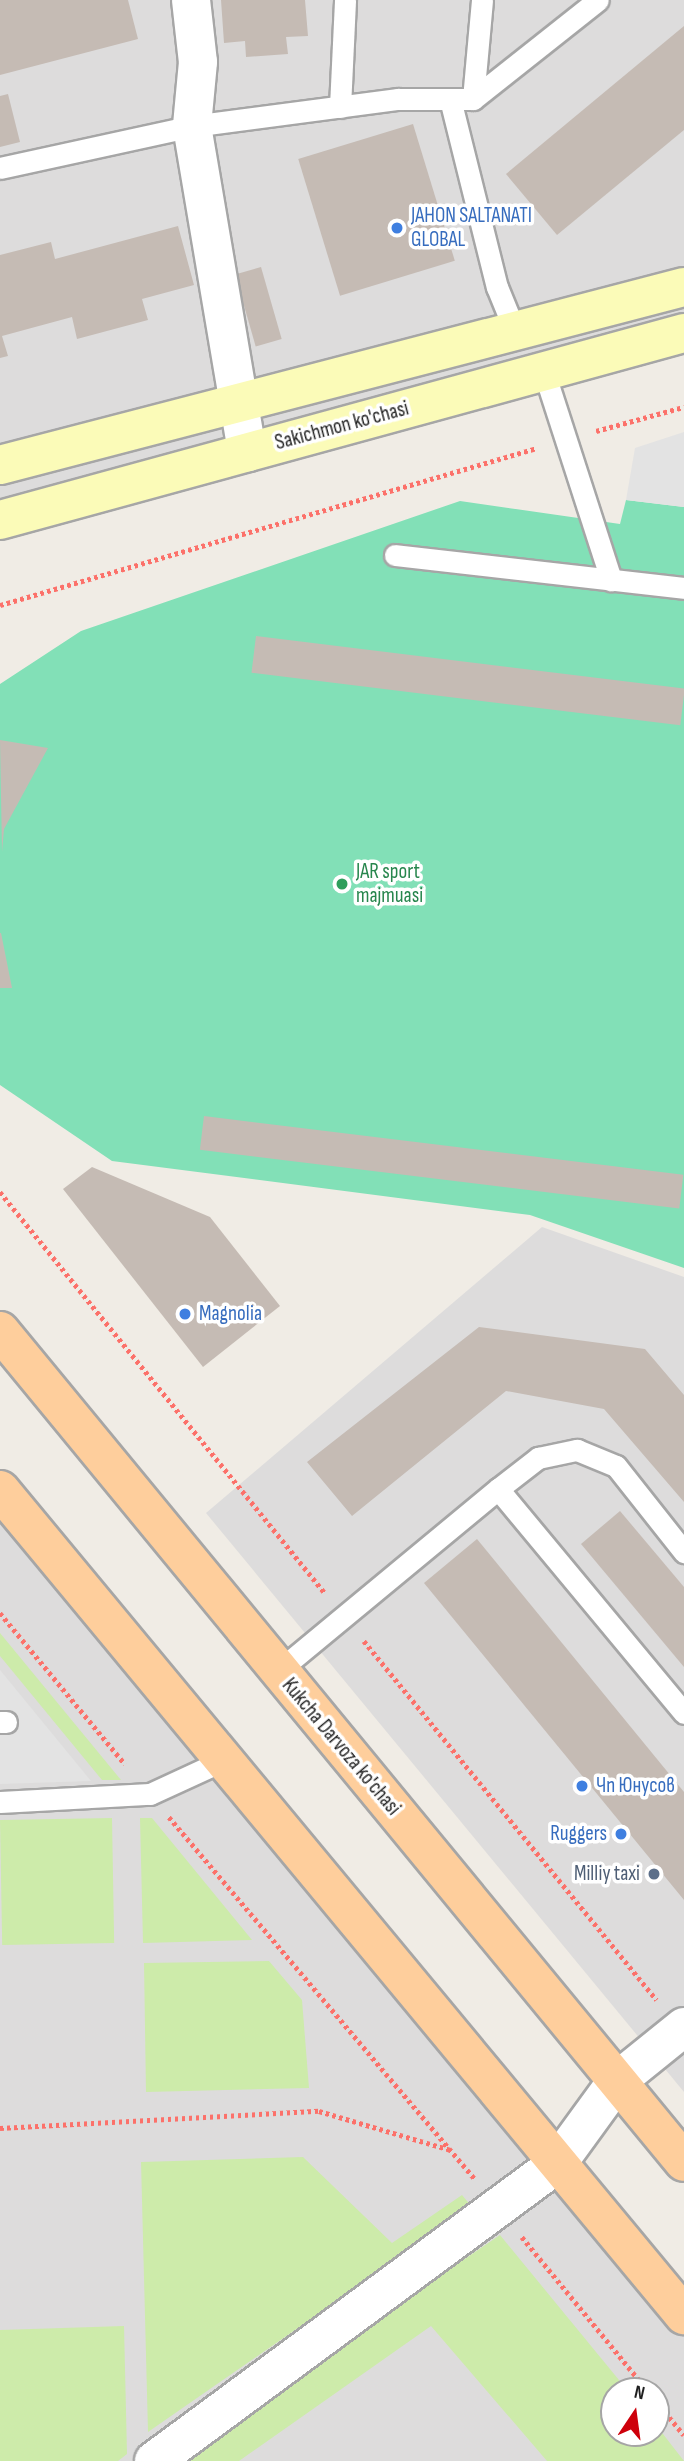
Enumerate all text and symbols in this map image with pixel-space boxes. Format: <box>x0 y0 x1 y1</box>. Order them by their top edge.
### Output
place label: JAHON SALTANATI GLOBAL <box>411 203 532 253</box>
marker: JAHON SALTANATI GLOBAL <box>389 220 405 236</box>
street label: Sakichmon ko'chasi <box>272 396 412 456</box>
place label: JAR sport majmuasi <box>356 859 423 909</box>
marker: JAR sport majmuasi <box>334 876 350 892</box>
place label: Magnolia <box>199 1301 262 1327</box>
marker: Magnolia <box>177 1306 193 1322</box>
street label: Kukcha Darvoza ko'chasi <box>276 1673 406 1821</box>
place label: Чп Юнусов <box>596 1773 675 1799</box>
marker: Чп Юнусов <box>574 1778 590 1794</box>
place label: Ruggers <box>550 1821 607 1847</box>
marker: Ruggers <box>613 1826 629 1842</box>
place label: Milliy taxi <box>574 1861 640 1887</box>
marker: Milliy taxi <box>646 1866 662 1882</box>
north arrow <box>600 2377 670 2447</box>
text: N <box>632 2381 647 2405</box>

